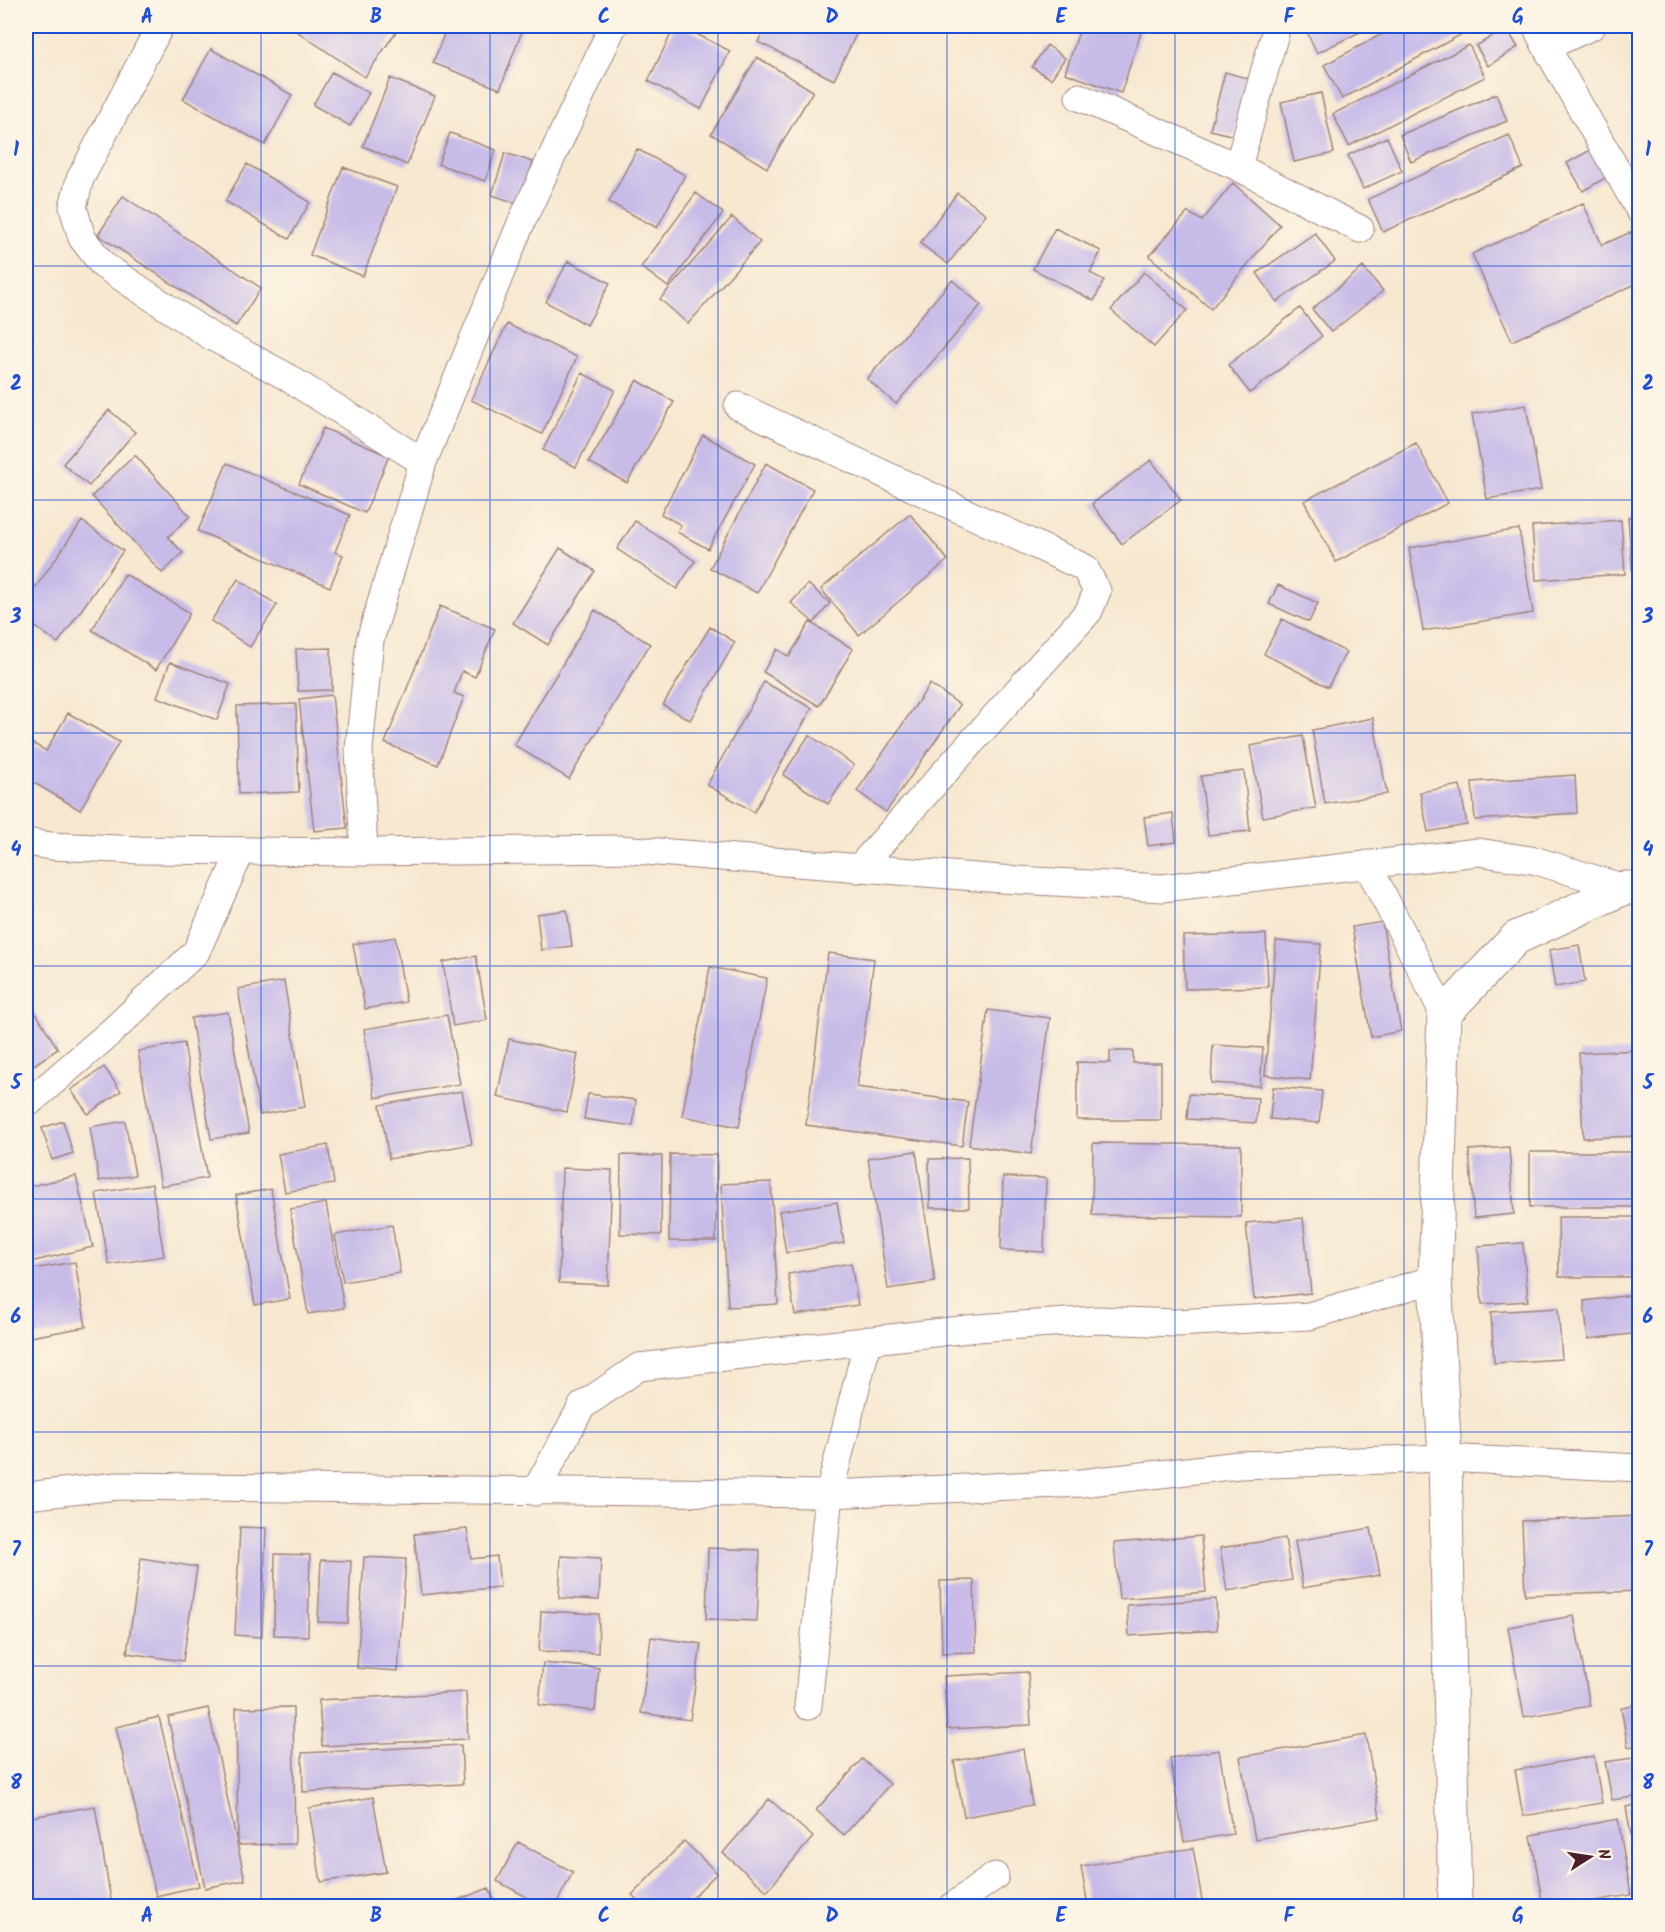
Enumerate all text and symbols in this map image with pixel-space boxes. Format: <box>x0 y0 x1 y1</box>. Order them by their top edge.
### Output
text: A <box>141 2 153 34</box>
text: B <box>370 2 382 34</box>
text: C <box>598 2 610 34</box>
text: D <box>825 2 839 34</box>
text: E <box>1055 2 1067 34</box>
text: F <box>1284 2 1296 34</box>
text: G <box>1512 2 1524 34</box>
text: 1 <box>13 135 19 167</box>
text: 1 <box>1645 135 1651 167</box>
text: 2 <box>10 369 22 401</box>
text: 2 <box>1642 369 1654 401</box>
text: 3 <box>10 602 22 634</box>
text: 3 <box>1642 602 1654 634</box>
text: 4 <box>11 835 22 867</box>
text: 4 <box>1643 835 1654 867</box>
text: 5 <box>10 1068 23 1100</box>
text: 5 <box>1642 1068 1655 1100</box>
text: 6 <box>11 1302 22 1334</box>
text: 6 <box>1643 1302 1654 1334</box>
text: 7 <box>11 1535 21 1567</box>
text: 7 <box>1643 1535 1653 1567</box>
text: 8 <box>10 1768 22 1800</box>
text: 8 <box>1642 1768 1654 1800</box>
north arrow <box>1560 1827 1620 1887</box>
text: N <box>1590 1847 1616 1862</box>
text: A <box>141 1901 153 1932</box>
text: B <box>370 1901 382 1932</box>
text: C <box>598 1901 610 1932</box>
text: D <box>825 1901 839 1932</box>
text: E <box>1055 1901 1067 1932</box>
text: F <box>1284 1901 1296 1932</box>
text: G <box>1512 1901 1524 1932</box>

